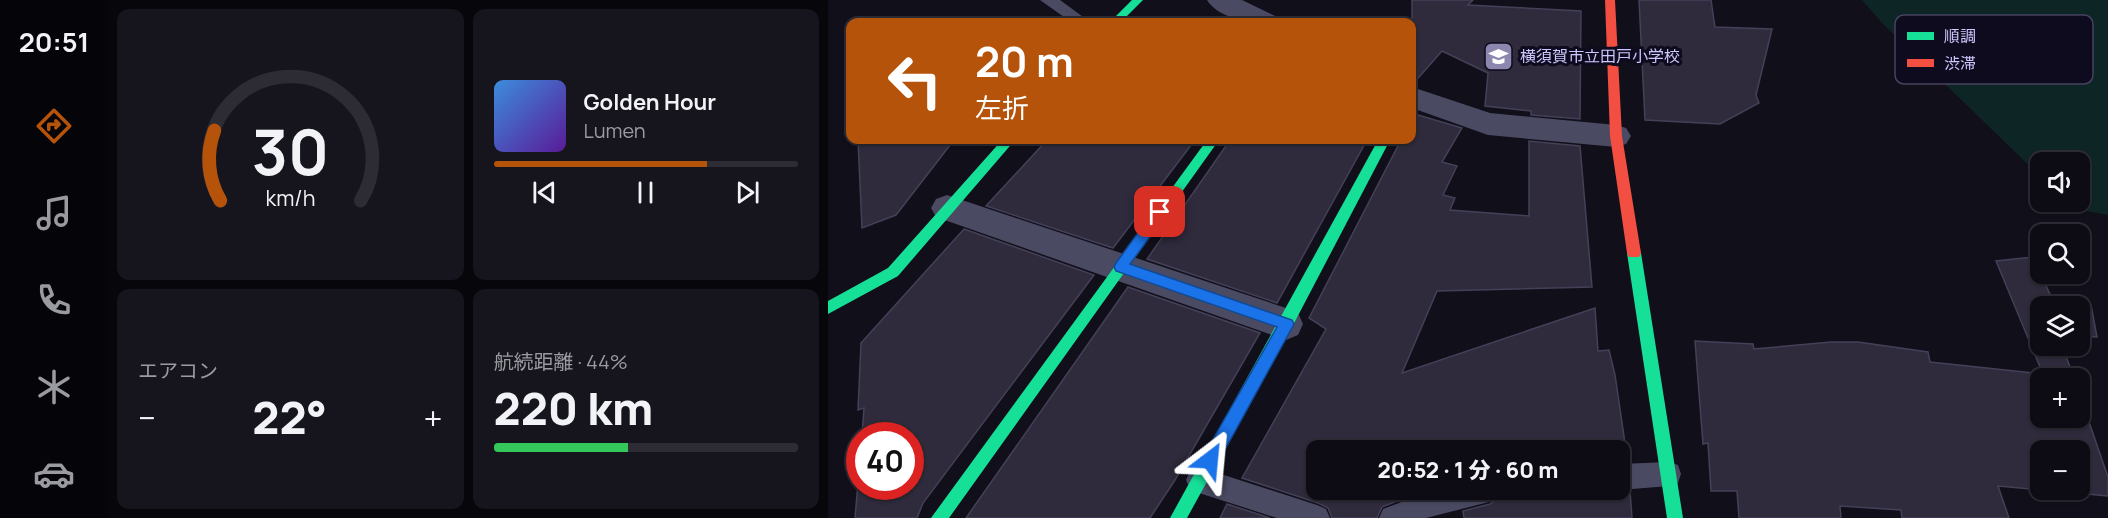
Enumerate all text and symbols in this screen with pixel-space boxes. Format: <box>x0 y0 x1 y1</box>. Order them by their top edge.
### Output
legend <box>1895 15 2093 84</box>
text: 20:51 <box>19 23 89 60</box>
text: 順調 <box>1944 25 1976 47</box>
text: 20 m <box>975 32 1074 90</box>
school or university icon: 横須賀市立田戸小学校 <box>1483 40 1515 72</box>
icon: left <box>876 42 954 120</box>
place label: 横須賀市立田戸小学校 <box>1520 45 1680 67</box>
text: 渋滞 <box>1944 52 1976 74</box>
text: Golden Hour <box>584 87 716 117</box>
text: 左折 <box>975 89 1029 126</box>
icon: directions <box>33 105 75 147</box>
text: 30 <box>252 109 329 195</box>
text: Lumen <box>584 117 646 144</box>
map controls <box>2030 152 2090 500</box>
button: sound <box>2030 152 2090 212</box>
icon: previous <box>528 176 561 209</box>
icon: pause <box>629 176 662 209</box>
icon: next <box>731 176 764 209</box>
text: km/h <box>265 184 315 213</box>
pin <box>1134 186 1185 237</box>
icon: music <box>33 192 75 234</box>
icon: arrive <box>1143 195 1176 228</box>
button: search <box>2030 224 2090 284</box>
icon: phone <box>33 279 75 321</box>
button: layers <box>2030 296 2090 356</box>
text: 航続距離 · 44% <box>494 348 628 375</box>
text: エアコン <box>138 357 218 384</box>
icon: climate <box>33 366 75 408</box>
button: + <box>2030 368 2090 428</box>
text: 220 km <box>494 377 653 439</box>
text: 22° <box>252 386 327 448</box>
text: − <box>138 395 156 440</box>
text: + <box>423 395 442 440</box>
speed limit sign: 40 <box>846 422 924 500</box>
position arrow <box>1178 428 1242 492</box>
button: − <box>2030 440 2090 500</box>
icon: car <box>33 453 75 495</box>
text: 20:52 · 1 分 · 60 m <box>1377 455 1559 485</box>

